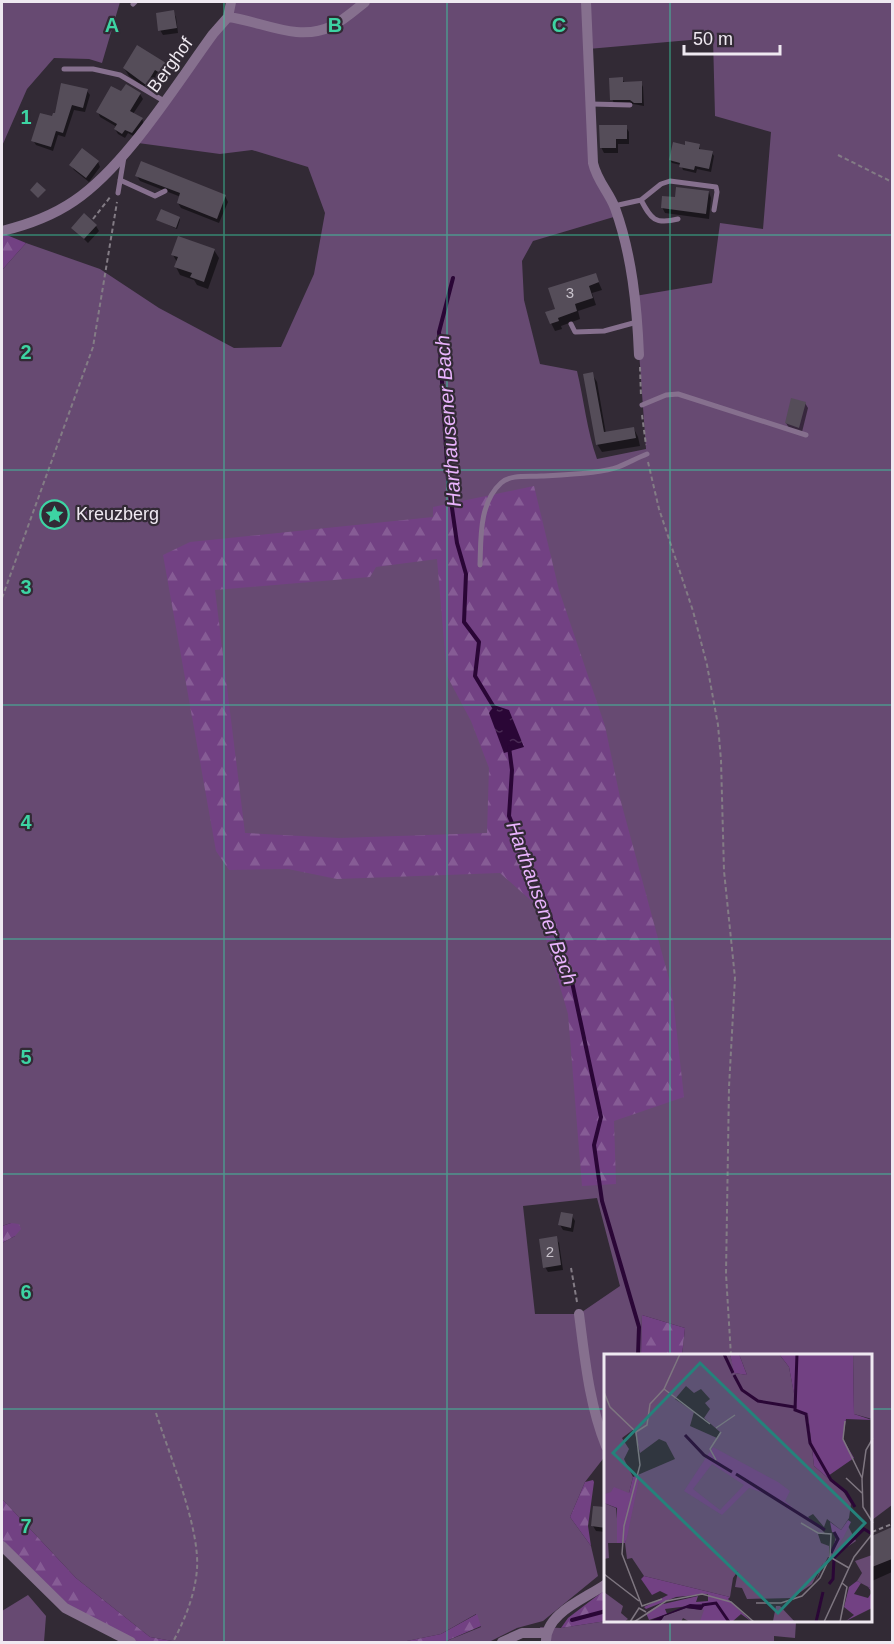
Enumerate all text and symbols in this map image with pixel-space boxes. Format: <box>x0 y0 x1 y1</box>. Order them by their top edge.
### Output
text: A <box>105 14 119 36</box>
text: B <box>328 14 342 36</box>
text: C <box>552 14 566 36</box>
scale bar <box>684 18 780 56</box>
text: 50 m <box>693 29 733 49</box>
street label: Berghof <box>143 33 197 96</box>
text: 1 <box>20 106 32 128</box>
house number: 3 <box>566 284 574 301</box>
water label: Harthausener Bach <box>431 334 465 508</box>
text: 2 <box>20 341 32 363</box>
place icon: Kreuzberg <box>39 498 71 530</box>
place label: Kreuzberg <box>76 504 159 524</box>
text: 3 <box>20 576 32 598</box>
text: 4 <box>20 811 32 833</box>
water label: Harthausener Bach <box>502 818 582 988</box>
text: 5 <box>20 1046 32 1068</box>
house number: 2 <box>546 1243 554 1260</box>
text: 6 <box>20 1281 32 1303</box>
inset map <box>604 1354 873 1623</box>
text: 7 <box>20 1515 32 1537</box>

